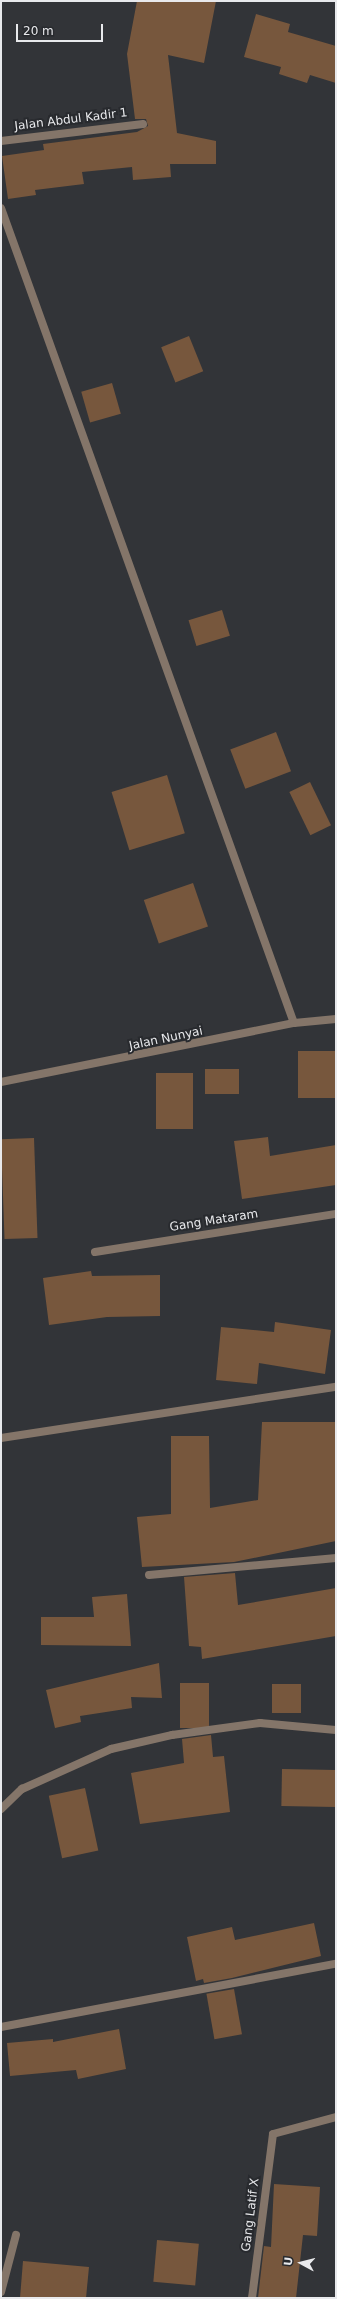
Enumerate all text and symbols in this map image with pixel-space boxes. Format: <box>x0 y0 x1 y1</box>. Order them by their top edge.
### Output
scale bar <box>18 16 105 42</box>
text: 20 m <box>23 24 54 38</box>
street label: Jalan Abdul Kadir 1 <box>14 106 128 134</box>
street label: Jalan Nunyai <box>128 1024 204 1054</box>
street label: Gang Mataram <box>169 1207 259 1235</box>
street label: Gang Latif X <box>239 2177 263 2253</box>
north arrow <box>281 2243 321 2283</box>
text: U <box>282 2256 296 2267</box>

